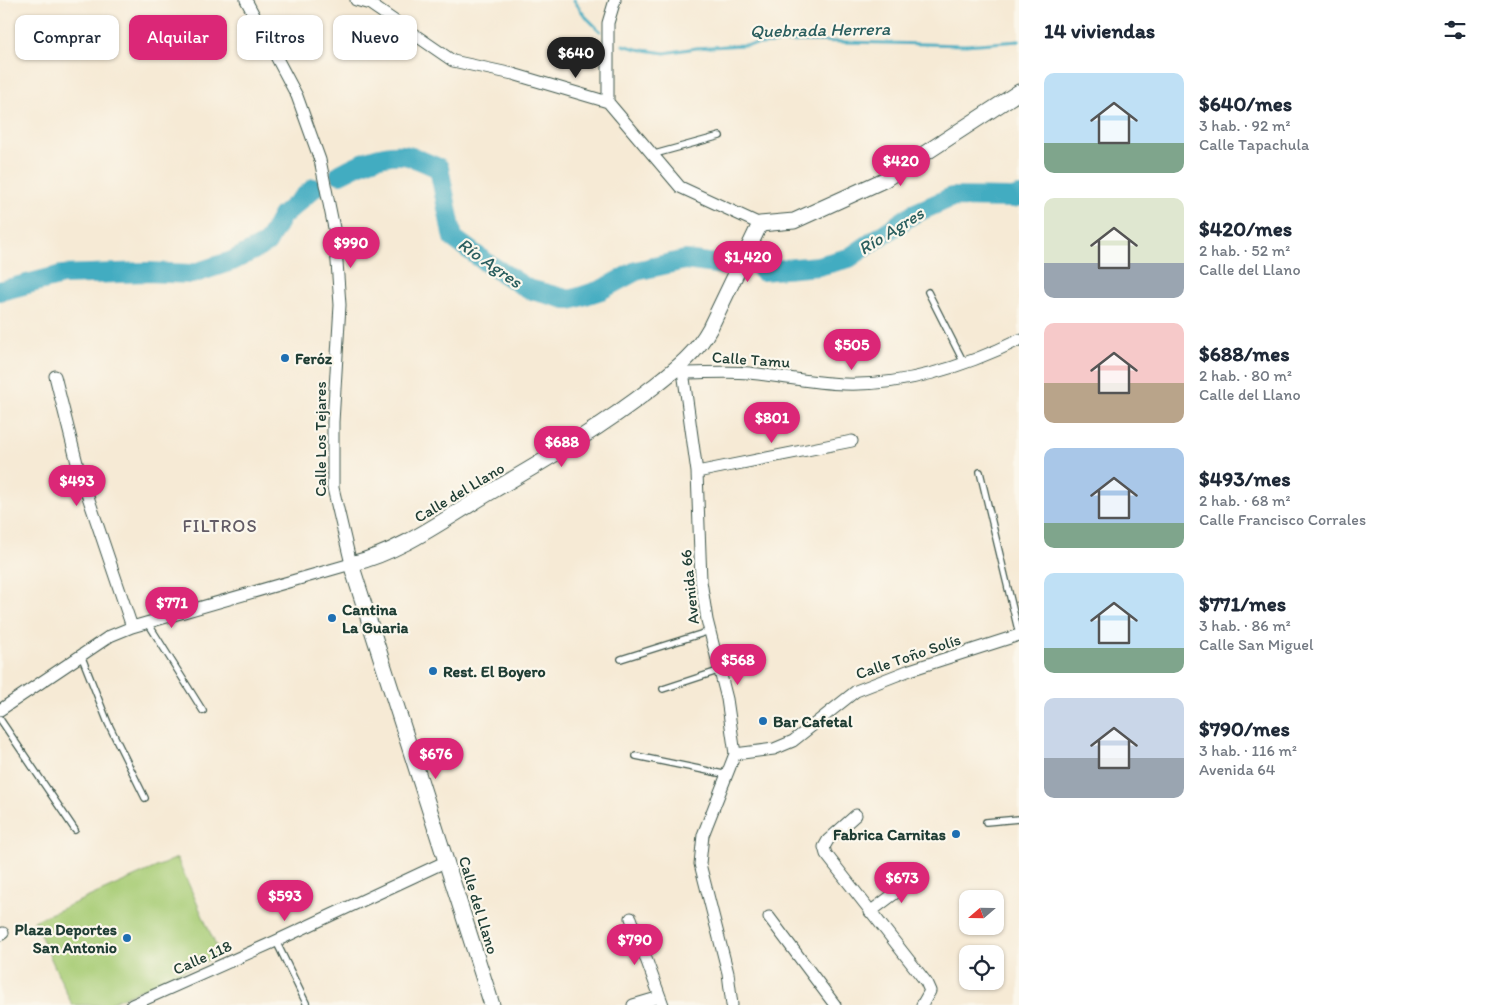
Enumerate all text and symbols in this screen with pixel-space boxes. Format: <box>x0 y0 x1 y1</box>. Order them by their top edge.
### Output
chip: Comprar <box>15 15 119 60</box>
chip: Alquilar <box>129 15 227 60</box>
chip: Filtros <box>237 15 323 60</box>
chip: Nuevo <box>333 15 417 60</box>
icon: filters <box>1441 16 1469 44</box>
water label: Quebrada Herrera <box>750 18 891 42</box>
text: 14 viviendas <box>1044 18 1155 43</box>
pin: $640 <box>546 36 606 79</box>
text: $640 <box>558 43 594 62</box>
text: $640/mes <box>1199 91 1292 116</box>
icon: home <box>1084 93 1144 153</box>
text: 3 hab. · 92 m² <box>1199 116 1290 135</box>
text: Calle Tapachula <box>1199 135 1309 154</box>
pin: $420 <box>871 144 931 187</box>
text: $420 <box>883 151 919 170</box>
water label: Río Agres <box>854 202 929 260</box>
text: $420/mes <box>1199 216 1292 241</box>
icon: home <box>1084 218 1144 278</box>
pin: $990 <box>321 226 381 269</box>
text: $990 <box>334 233 368 252</box>
water label: Río Agres <box>454 233 527 293</box>
pin: $1,420 <box>707 240 789 283</box>
text: 2 hab. · 52 m² <box>1199 241 1290 260</box>
text: $1,420 <box>724 247 772 266</box>
text: Calle del Llano <box>1199 260 1301 279</box>
pin: $505 <box>822 328 882 371</box>
text: $505 <box>835 335 869 354</box>
text: $688/mes <box>1199 341 1290 366</box>
icon: home <box>1084 343 1144 403</box>
street label: Calle Tamu <box>711 347 791 372</box>
place label: Feróz <box>295 349 333 368</box>
marker: Feróz <box>279 352 291 364</box>
text: 2 hab. · 80 m² <box>1199 366 1292 385</box>
street label: Calle Los Tejares <box>311 381 330 497</box>
text: Calle del Llano <box>1199 385 1301 404</box>
pin: $801 <box>742 402 802 444</box>
text: $801 <box>755 408 789 427</box>
pin: $688 <box>532 426 592 468</box>
text: $688 <box>545 432 579 451</box>
street label: Calle del Llano <box>411 458 508 527</box>
pin: $493 <box>47 464 107 507</box>
text: $493/mes <box>1199 466 1291 491</box>
icon: home <box>1084 468 1144 528</box>
text: $493 <box>60 471 94 490</box>
text: 2 hab. · 68 m² <box>1199 491 1291 510</box>
text: Calle Francisco Corrales <box>1199 510 1366 529</box>
district label: FILTROS <box>182 515 258 537</box>
street label: Avenida 66 <box>676 549 703 625</box>
pin: $771 <box>142 586 202 629</box>
text: $771/mes <box>1199 591 1286 616</box>
text: $771 <box>156 593 188 612</box>
icon: home <box>1084 593 1144 653</box>
place label: Cantina La Guaria <box>342 600 409 637</box>
marker: Cantina La Guaria <box>326 612 338 624</box>
text: 3 hab. · 86 m² <box>1199 616 1291 635</box>
street label: Calle Toño Solís <box>853 630 963 683</box>
text: Calle San Miguel <box>1199 635 1314 654</box>
pin: $568 <box>708 644 768 686</box>
text: $568 <box>721 650 755 669</box>
place label: Rest. El Boyero <box>443 662 546 682</box>
marker: Rest. El Boyero <box>427 665 439 677</box>
place label: Bar Cafetal <box>773 712 853 731</box>
marker: Bar Cafetal <box>757 715 769 727</box>
text: $790/mes <box>1199 716 1290 741</box>
icon: home <box>1084 718 1144 778</box>
pin: $676 <box>406 738 466 780</box>
text: 3 hab. · 116 m² <box>1199 741 1297 760</box>
text: $676 <box>420 744 452 763</box>
text: Avenida 64 <box>1199 760 1275 779</box>
place label: Fabrica Carnitas <box>833 825 946 844</box>
marker: Fabrica Carnitas <box>950 828 962 840</box>
street label: Calle del Llano <box>455 854 502 956</box>
pin: $673 <box>872 862 932 904</box>
text: $673 <box>885 868 919 887</box>
pin: $593 <box>255 880 315 922</box>
text: $593 <box>268 886 302 905</box>
north arrow <box>959 890 1004 935</box>
map controls <box>959 890 1004 990</box>
place label: Plaza Deportes San Antonio <box>15 920 117 957</box>
pin: $790 <box>605 924 665 966</box>
text: $790 <box>618 930 652 949</box>
marker: Plaza Deportes San Antonio <box>121 932 133 944</box>
street label: Calle 118 <box>170 936 235 979</box>
button: locate <box>959 945 1004 990</box>

